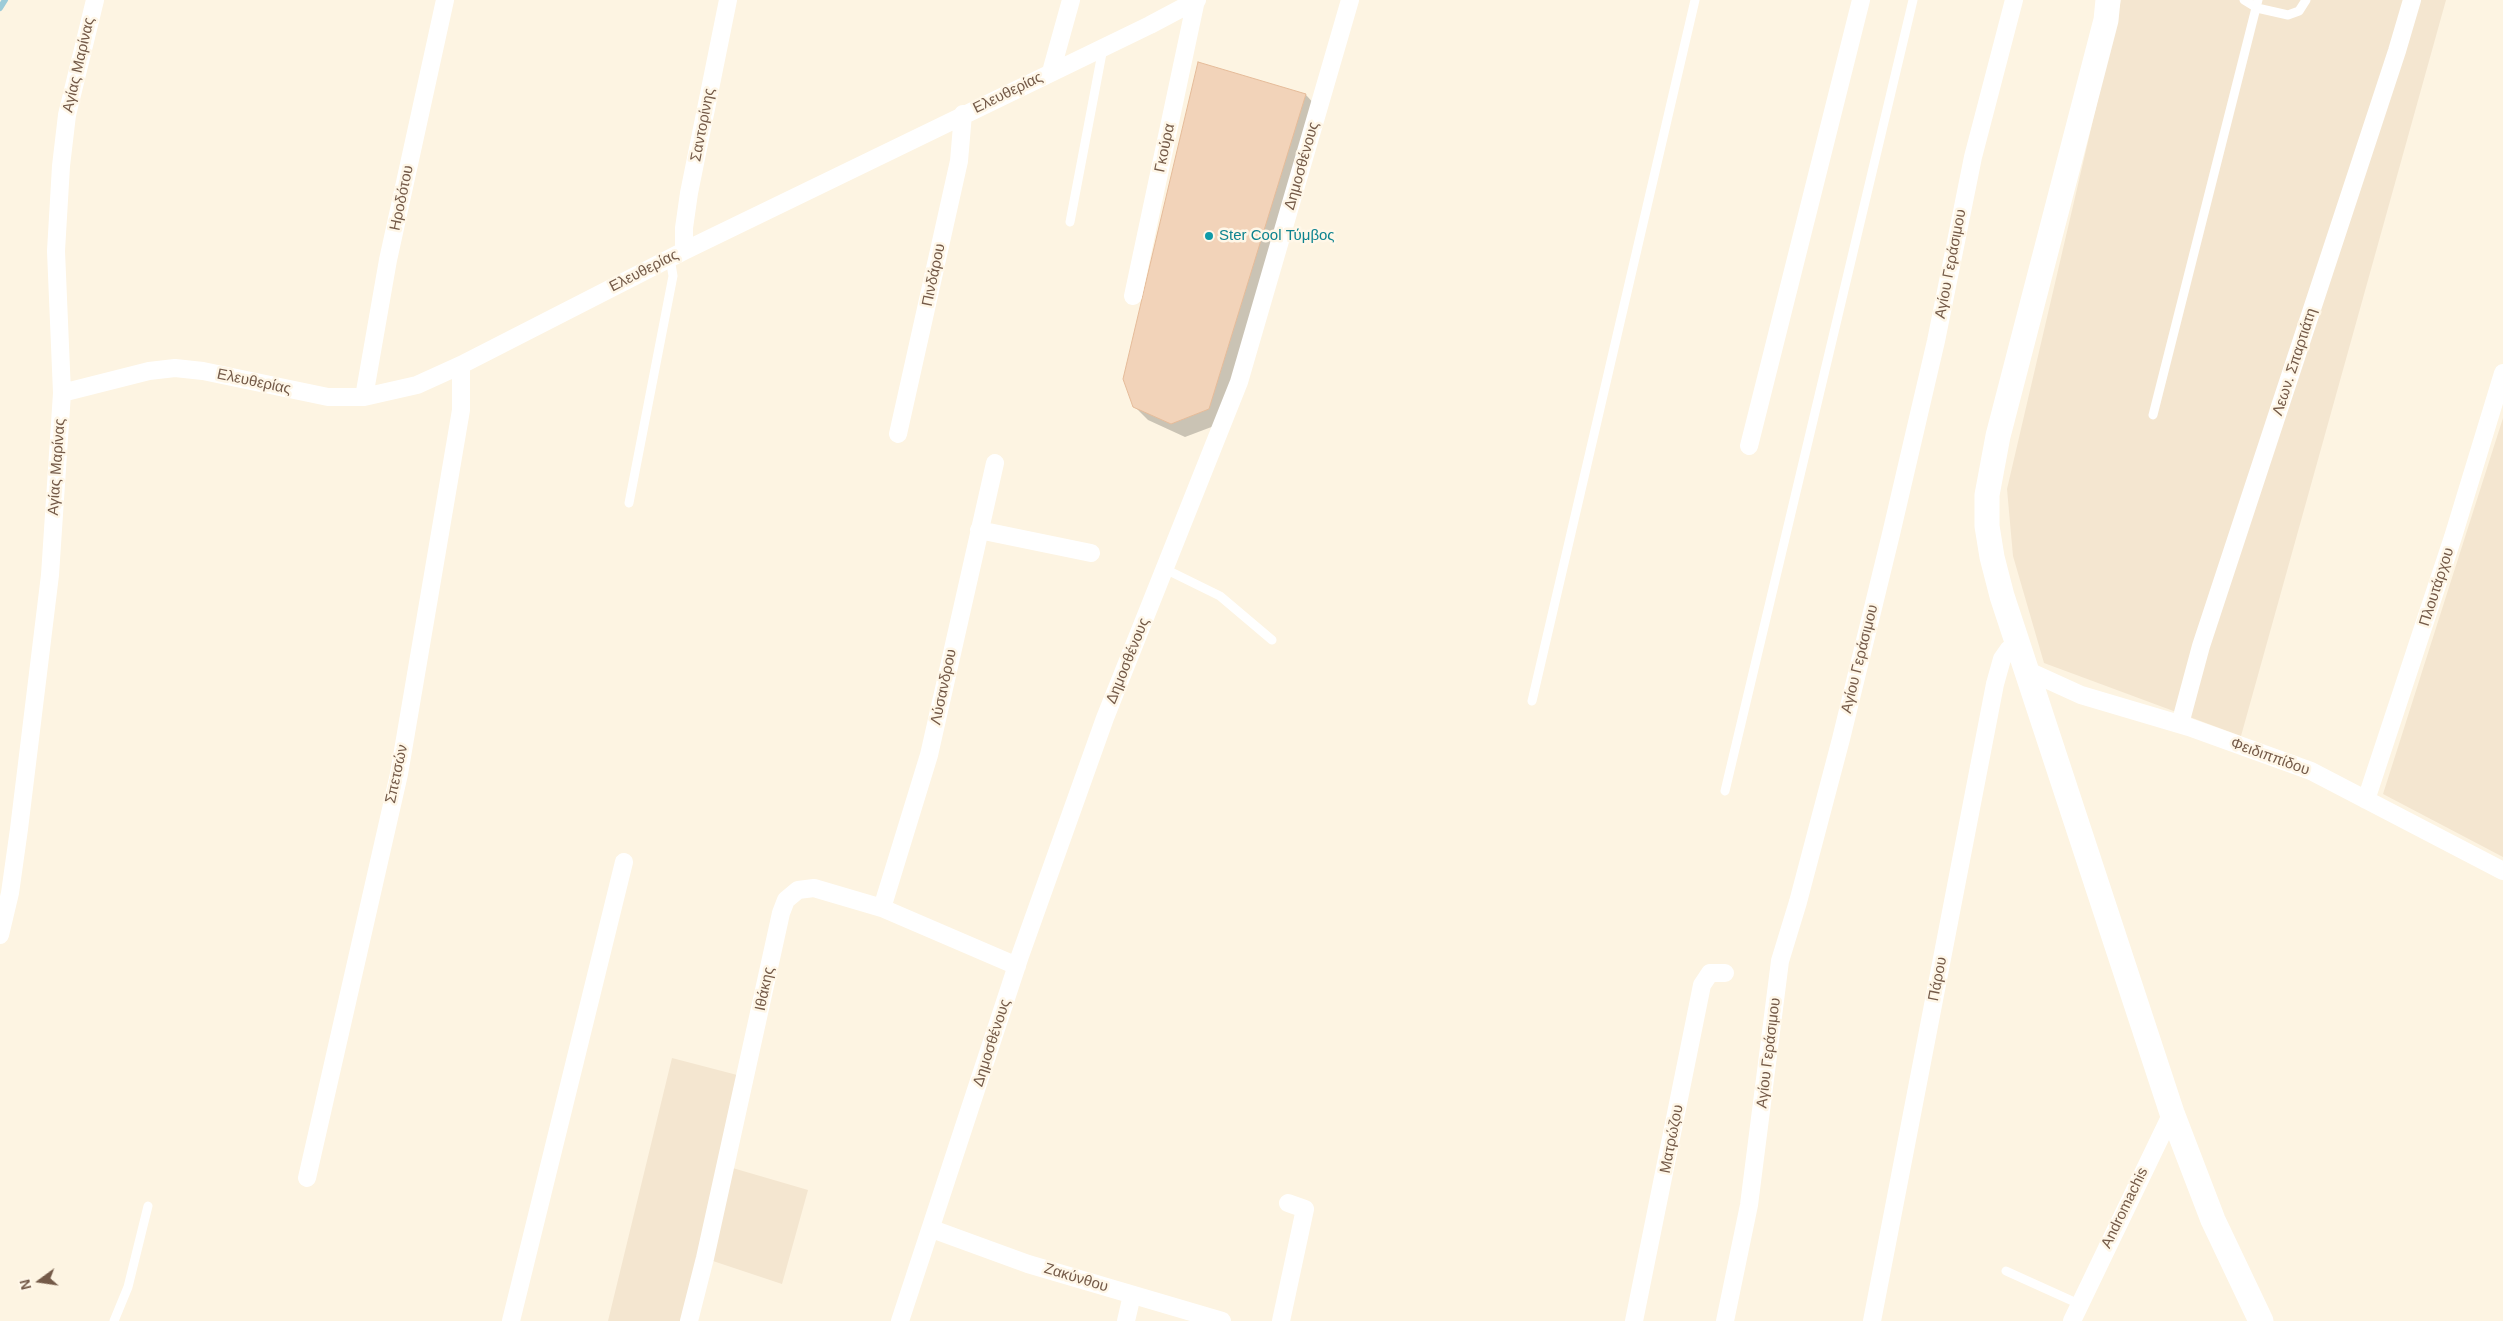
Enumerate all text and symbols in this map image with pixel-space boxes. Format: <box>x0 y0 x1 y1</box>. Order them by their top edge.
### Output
street label: Αγίας Μαρίνας <box>59 16 99 114</box>
street label: Ελευθερίας <box>970 68 1046 118</box>
street label: Σαντορίνης <box>687 87 719 163</box>
street label: Δημοσθένους <box>1281 120 1323 212</box>
street label: Γκούρα <box>1151 122 1179 174</box>
street label: Ηροδότου <box>386 164 418 232</box>
street label: Αγίου Γεράσιμου <box>1932 208 1970 320</box>
place label: Ster Cool Τύμβος <box>1219 227 1335 245</box>
marker: Ster Cool Τύμβος <box>1203 230 1215 242</box>
street label: Πινδάρου <box>919 242 949 308</box>
street label: Ελευθερίας <box>606 246 682 296</box>
street label: Λεων. Σπαρτιάτη <box>2269 306 2321 418</box>
street label: Ελευθερίας <box>215 365 293 399</box>
street label: Αγίας Μαρίνας <box>45 418 69 516</box>
street label: Πλουτάρχου <box>2416 545 2458 629</box>
street label: Αγίου Γεράσιμου <box>1838 603 1882 715</box>
street label: Δημοσθένους <box>1103 615 1153 707</box>
street label: Λύσανδρου <box>927 647 961 727</box>
street label: Φειδιππίδου <box>2228 734 2312 780</box>
street label: Σπετσών <box>382 743 412 805</box>
street label: Πάρου <box>1925 955 1951 1003</box>
street label: Ιθάκης <box>752 965 778 1013</box>
street label: Δημοσθένους <box>969 997 1015 1089</box>
street label: Αγίου Γεράσιμου <box>1753 997 1785 1109</box>
street label: Ματρώζου <box>1657 1103 1687 1175</box>
street label: Andromachis <box>2098 1165 2152 1251</box>
north arrow <box>15 1256 65 1306</box>
street label: Ζακύνθου <box>1042 1260 1110 1296</box>
text: N <box>16 1278 34 1291</box>

